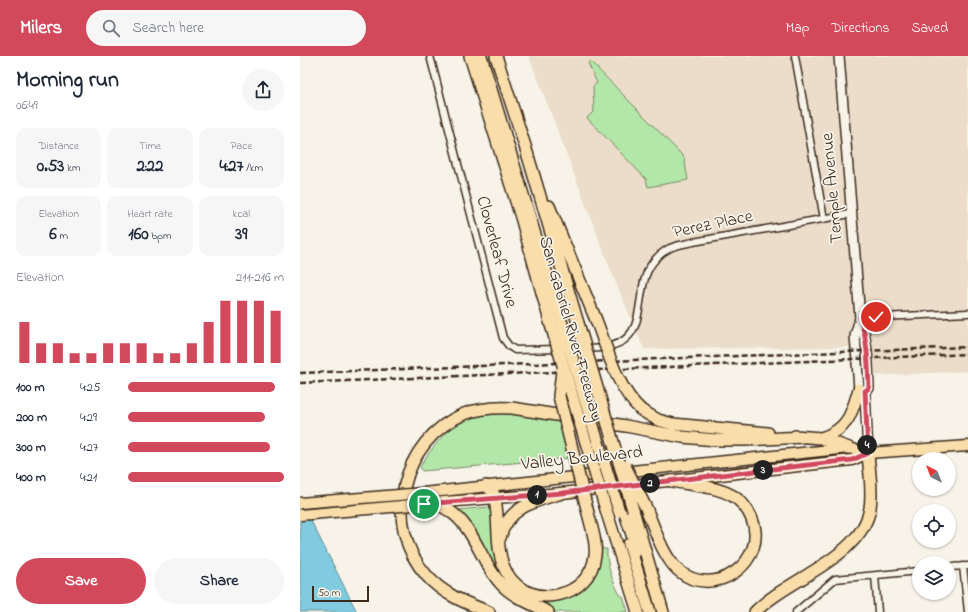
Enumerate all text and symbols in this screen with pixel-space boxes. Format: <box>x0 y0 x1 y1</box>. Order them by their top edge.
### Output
search box <box>86 10 366 46</box>
text: Milers <box>20 15 62 42</box>
icon: search <box>100 17 122 39</box>
text: Search here <box>132 17 204 39</box>
text: Map <box>786 18 809 39</box>
text: Directions <box>831 18 889 39</box>
text: Saved <box>911 18 948 39</box>
text: Morning run <box>16 65 119 97</box>
button: share <box>242 69 284 111</box>
text: 06:49 <box>16 96 38 115</box>
street label: Temple Avenue <box>815 131 851 244</box>
text: Distance <box>38 138 79 154</box>
text: Time <box>139 138 161 154</box>
text: Pace <box>231 138 252 154</box>
text: 0.53 <box>37 154 64 179</box>
text: 2:22 <box>137 154 163 179</box>
text: 4:27 <box>220 154 244 179</box>
text: km <box>64 160 81 176</box>
text: /km <box>244 160 263 176</box>
street label: Cloverleaf Drive <box>469 193 524 312</box>
street label: Perez Place <box>671 204 756 246</box>
text: Elevation <box>38 206 79 222</box>
text: Heart rate <box>127 206 173 222</box>
text: kcal <box>233 206 250 222</box>
text: 6 <box>49 222 57 247</box>
text: 160 <box>128 222 149 247</box>
text: 39 <box>235 222 247 247</box>
text: m <box>57 228 68 244</box>
text: bpm <box>149 228 172 244</box>
street label: San Gabriel River Freeway <box>531 233 609 425</box>
text: Elevation <box>16 268 64 287</box>
text: 211–216 m <box>236 268 284 287</box>
pin <box>859 300 893 334</box>
icon: check <box>865 306 887 328</box>
text: 100 m <box>16 378 45 397</box>
text: 4:25 <box>80 378 100 397</box>
text: 200 m <box>16 408 47 427</box>
text: 4:29 <box>80 408 97 427</box>
pin: 4 <box>857 435 877 455</box>
text: 4 <box>865 437 869 453</box>
text: 300 m <box>16 438 46 457</box>
text: 4:27 <box>80 438 98 457</box>
street label: Valley Boulevard <box>519 440 644 478</box>
north arrow <box>912 452 956 496</box>
map controls <box>912 452 956 600</box>
pin: 3 <box>753 460 773 480</box>
text: 3 <box>761 462 765 478</box>
text: 400 m <box>16 468 46 487</box>
text: 4:21 <box>80 468 97 487</box>
pin: 2 <box>640 473 660 493</box>
text: 2 <box>647 475 653 491</box>
pin: 1 <box>527 485 547 505</box>
pin <box>407 487 441 521</box>
text: 1 <box>535 487 539 503</box>
icon: arrive <box>413 493 435 515</box>
button: locate <box>912 504 956 548</box>
button: layers <box>912 556 956 600</box>
button: Save <box>16 558 146 604</box>
button: Share <box>154 558 284 604</box>
scale bar <box>312 584 369 603</box>
text: 50 m <box>318 585 340 601</box>

